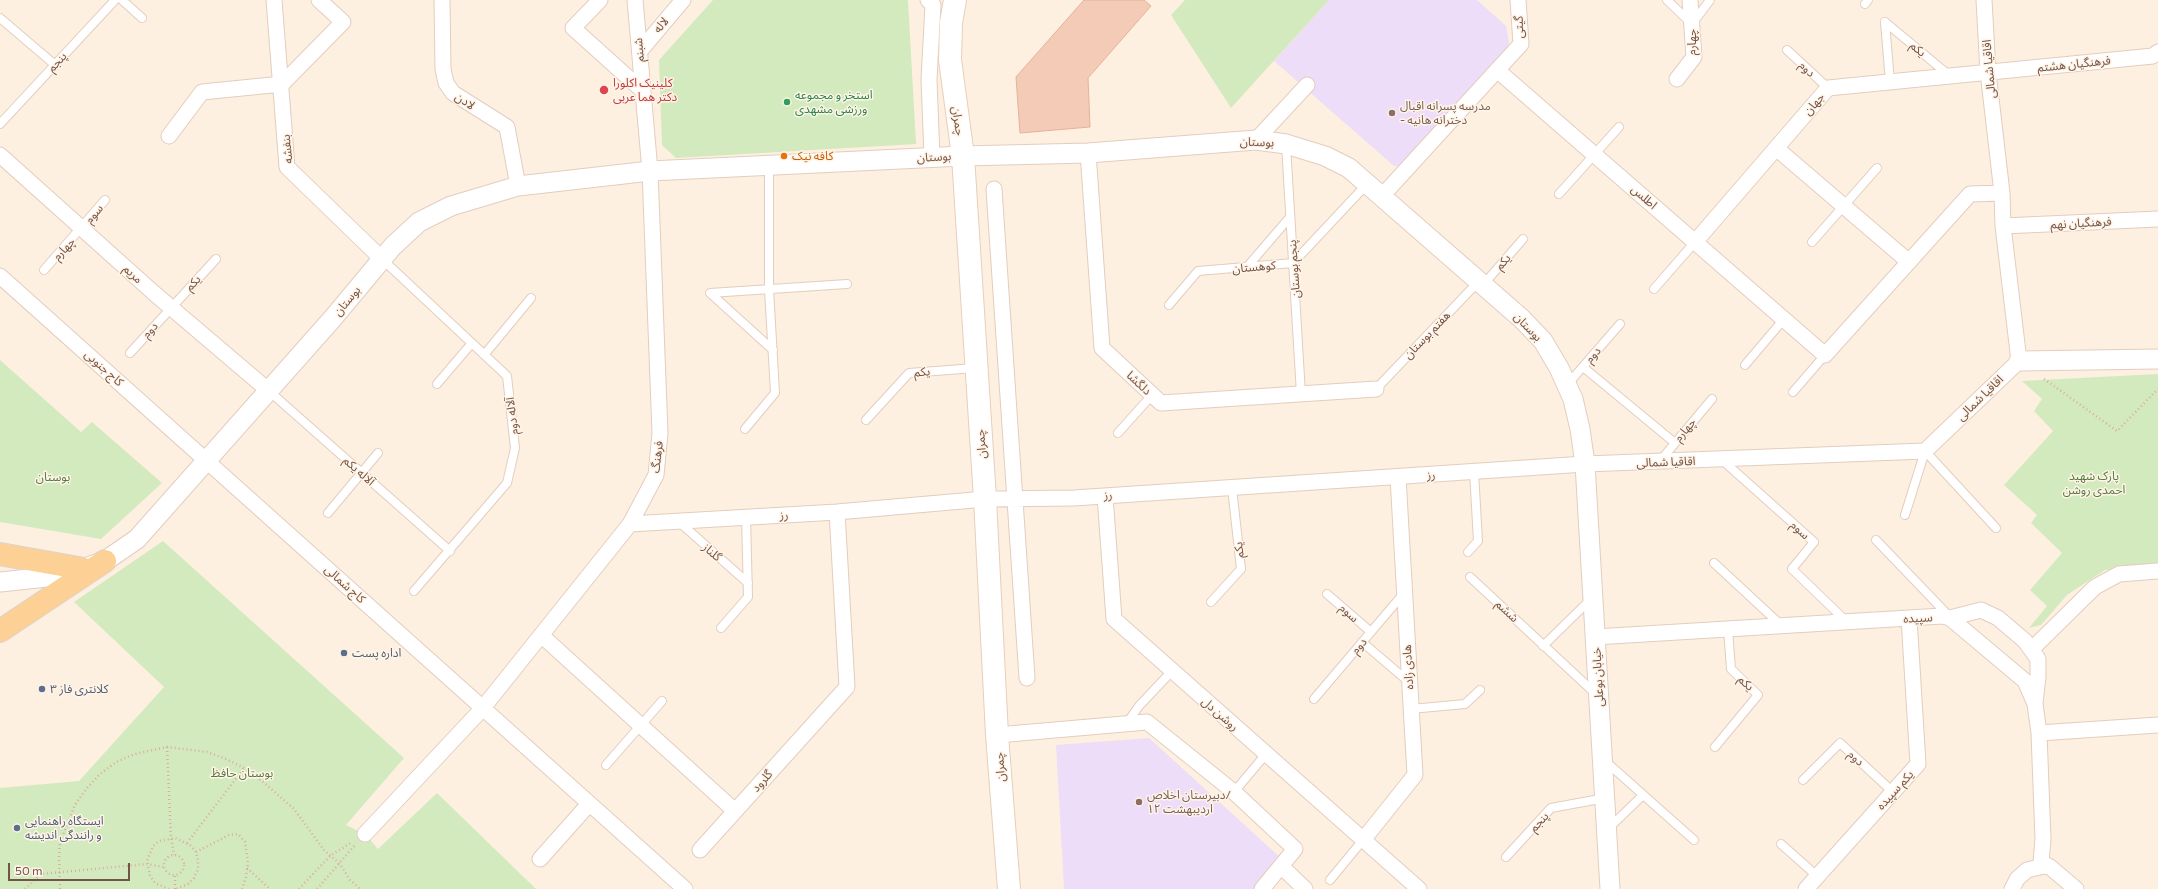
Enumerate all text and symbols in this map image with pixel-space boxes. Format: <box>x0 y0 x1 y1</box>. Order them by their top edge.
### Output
street label: لاله <box>650 14 672 36</box>
street label: گیتی <box>1511 15 1527 39</box>
street label: چهارم <box>1685 29 1699 55</box>
street label: شبنم <box>631 37 647 63</box>
street label: یکم <box>1907 38 1929 60</box>
street label: اقاقیا شمالی <box>1979 39 1999 99</box>
street label: پنجم <box>44 49 70 75</box>
street label: فرهنگیان هشتم <box>2037 53 2111 75</box>
street label: دوم <box>1796 58 1818 80</box>
place label: کلینیک اکلورا دکتر هما عربی <box>613 76 677 104</box>
marker: کلینیک اکلورا دکتر هما عربی <box>598 84 610 96</box>
place label: استخر و مجموعه ورزشی مشهدی <box>795 88 873 116</box>
street label: لادن <box>452 89 478 113</box>
street label: جهان <box>1800 90 1828 118</box>
marker: استخر و مجموعه ورزشی مشهدی <box>782 97 792 107</box>
place label: مدرسه پسرانه اقبال - دخترانه هانیه <box>1400 99 1491 127</box>
street label: چمران <box>949 105 967 137</box>
marker: مدرسه پسرانه اقبال - دخترانه هانیه <box>1387 108 1397 118</box>
street label: بنفشه <box>278 134 296 164</box>
street label: بوستان <box>1240 134 1274 150</box>
place label: کافه نیک <box>792 149 833 163</box>
street label: بوستان <box>916 149 952 165</box>
marker: کافه نیک <box>779 151 789 161</box>
street label: اطلس <box>1628 182 1660 212</box>
street label: سوم <box>82 201 106 227</box>
street label: فرهنگیان نهم <box>2050 214 2112 232</box>
street label: چهارم <box>50 234 78 264</box>
street label: پنجم بوستان <box>1285 239 1303 299</box>
street label: یکم <box>1492 251 1514 273</box>
street label: کوهستان <box>1232 258 1276 276</box>
street label: مریم <box>120 262 146 286</box>
street label: یکم <box>182 272 204 294</box>
street label: بوستان <box>330 283 364 319</box>
street label: هفتم بوستان <box>1401 308 1453 362</box>
street label: بوستان <box>1511 310 1545 344</box>
street label: دوم <box>139 319 161 341</box>
street label: دوم <box>1582 344 1604 366</box>
street label: کاج جنوبی <box>82 347 126 389</box>
street label: یکم <box>913 364 931 380</box>
street label: دلگشا <box>1124 368 1154 398</box>
street label: اقاقیا شمالی <box>1954 372 2006 424</box>
street label: آلاله دوم <box>503 396 521 436</box>
street label: چهارم <box>1671 415 1699 445</box>
street label: چمران <box>973 429 989 459</box>
street label: فرهنگ <box>648 440 666 474</box>
street label: آلاله یکم <box>340 453 378 489</box>
street label: اقاقیا شمالی <box>1636 454 1696 470</box>
street label: رز <box>1426 468 1436 482</box>
park label: پارک شهید احمدی روشن <box>2063 469 2125 497</box>
park label: بوستان <box>36 470 70 484</box>
street label: رز <box>1103 488 1113 502</box>
street label: رز <box>779 508 789 522</box>
street label: سوم <box>1787 518 1813 542</box>
street label: گلناز <box>700 540 724 564</box>
street label: یکم <box>1231 541 1247 559</box>
street label: کاج شمالی <box>322 562 368 606</box>
street label: ششم <box>1492 597 1522 625</box>
street label: سوم <box>1336 601 1362 625</box>
street label: سپیده <box>1903 610 1933 626</box>
street label: دوم <box>1348 635 1370 657</box>
street label: هادی زاده <box>1400 644 1416 690</box>
place label: اداره پست <box>352 646 401 660</box>
street label: خیابان بوعلی <box>1589 647 1607 707</box>
marker: اداره پست <box>339 648 349 658</box>
street label: یکم <box>1735 672 1757 694</box>
place label: کلانتری فاز ۳ <box>50 682 108 696</box>
marker: کلانتری فاز ۳ <box>37 684 47 694</box>
street label: روشن دل <box>1199 694 1241 734</box>
street label: دوم <box>1845 747 1867 769</box>
street label: چمران <box>992 752 1008 782</box>
park label: بوستان حافظ <box>211 766 273 780</box>
street label: گلرود <box>748 767 776 795</box>
street label: یکم سپیده <box>1873 767 1917 813</box>
place label: دبیرستان اخلاص/ ۱۲ اردیبهشت <box>1147 788 1231 816</box>
marker: دبیرستان اخلاص/ ۱۲ اردیبهشت <box>1134 797 1144 807</box>
street label: پنجم <box>1526 809 1552 835</box>
place label: ایستگاه راهنمایی و رانندگی اندیشه <box>25 814 104 842</box>
marker: ایستگاه راهنمایی و رانندگی اندیشه <box>12 823 22 833</box>
scale bar <box>10 855 132 881</box>
text: 50 m <box>15 863 43 877</box>

